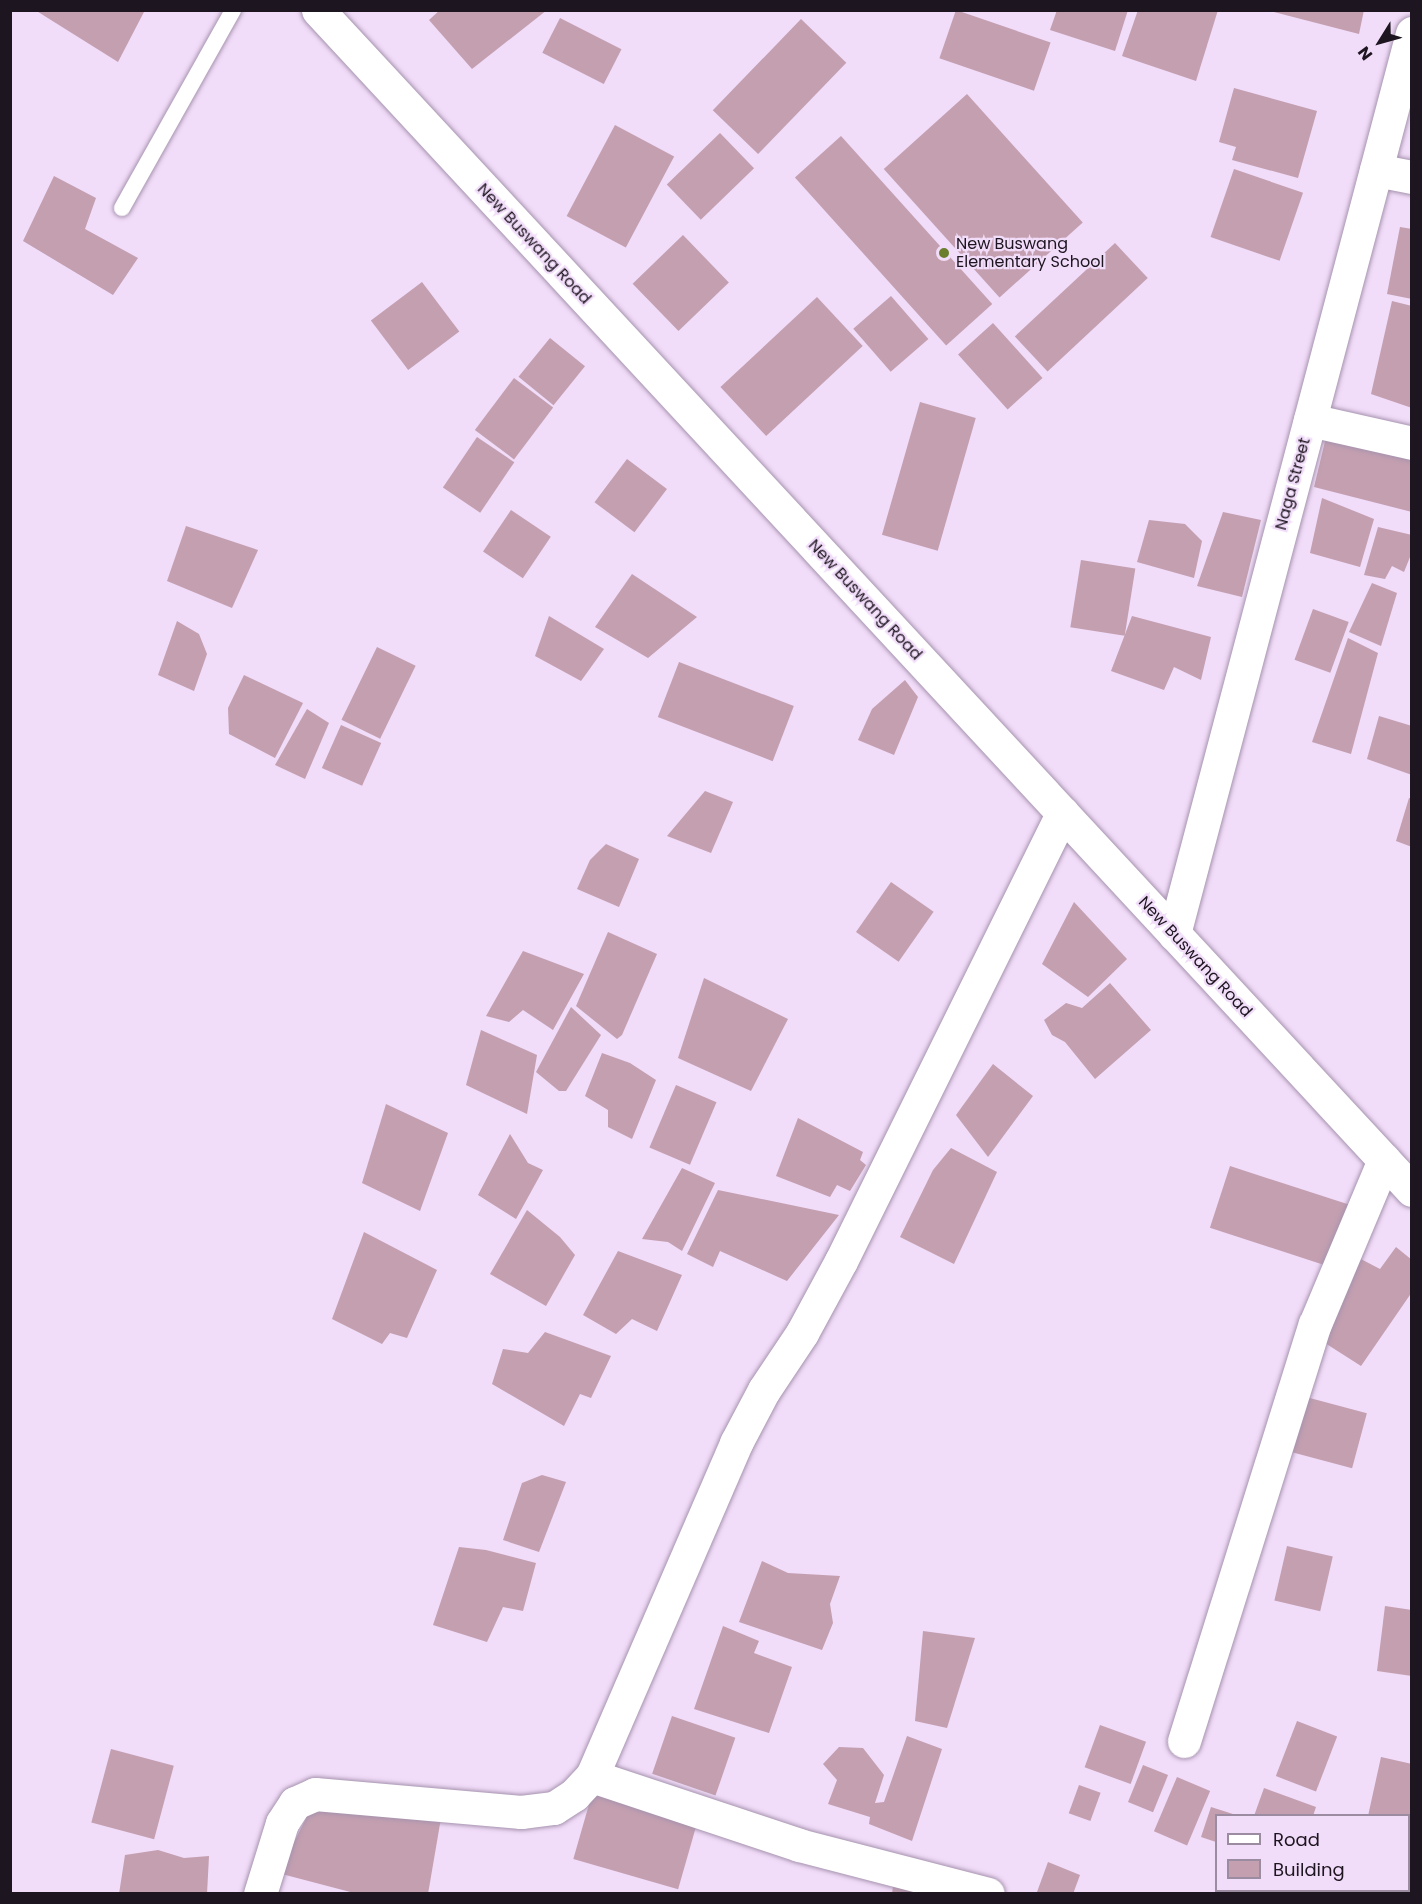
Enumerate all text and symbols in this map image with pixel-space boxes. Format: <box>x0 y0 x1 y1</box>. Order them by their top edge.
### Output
north arrow <box>1350 12 1410 72</box>
text: N <box>1352 41 1378 65</box>
street label: New Buswang Road <box>473 180 595 308</box>
place label: New Buswang Elementary School <box>956 234 1104 272</box>
marker: New Buswang Elementary School <box>937 246 951 260</box>
street label: Naga Street <box>1271 436 1315 532</box>
street label: New Buswang Road <box>804 536 926 664</box>
street label: New Buswang Road <box>1134 893 1256 1021</box>
legend <box>1215 1814 1410 1892</box>
text: Road <box>1273 1827 1320 1852</box>
text: Building <box>1273 1857 1345 1882</box>

